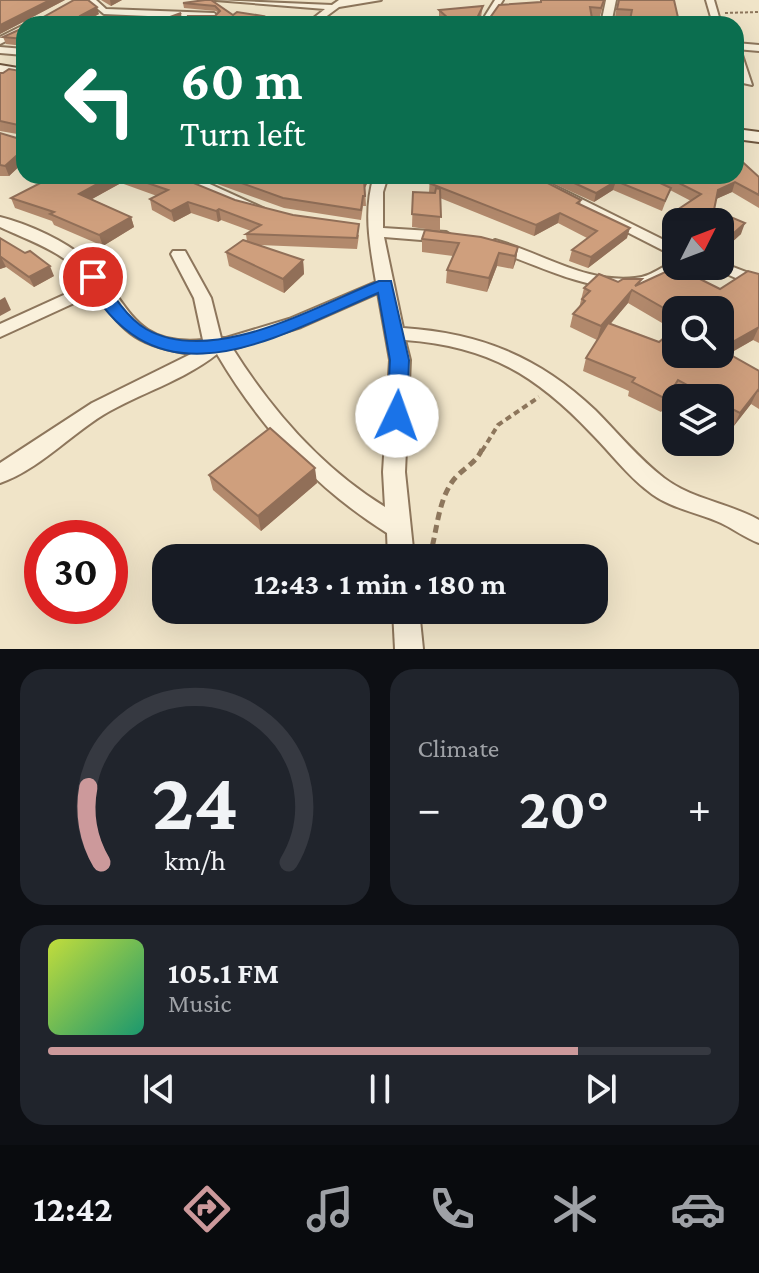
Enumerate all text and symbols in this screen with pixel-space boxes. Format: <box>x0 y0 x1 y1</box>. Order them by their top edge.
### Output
icon: left <box>48 48 152 152</box>
text: 60 m <box>180 49 303 111</box>
text: Turn left <box>180 114 305 154</box>
north arrow <box>662 208 734 280</box>
map controls <box>662 208 734 456</box>
pin <box>59 243 127 311</box>
icon: arrive <box>71 255 115 299</box>
button: search <box>662 296 734 368</box>
position arrow <box>355 374 439 458</box>
button: layers <box>662 384 734 456</box>
speed limit sign: 30 <box>24 520 128 624</box>
text: 12:43 · 1 min · 180 m <box>254 567 506 600</box>
text: Climate <box>418 734 499 763</box>
text: 24 <box>151 754 238 847</box>
text: 20° <box>519 774 609 841</box>
text: − <box>418 784 441 832</box>
text: + <box>688 784 711 832</box>
text: km/h <box>164 844 226 876</box>
text: 105.1 FM <box>168 956 279 989</box>
text: Music <box>168 989 231 1018</box>
icon: previous <box>137 1067 181 1111</box>
icon: pause <box>358 1067 402 1111</box>
icon: next <box>579 1067 623 1111</box>
icon: directions <box>179 1181 235 1237</box>
icon: music <box>302 1181 358 1237</box>
icon: phone <box>424 1181 480 1237</box>
icon: climate <box>547 1181 603 1237</box>
icon: car <box>670 1181 726 1237</box>
text: 12:42 <box>33 1189 113 1229</box>

